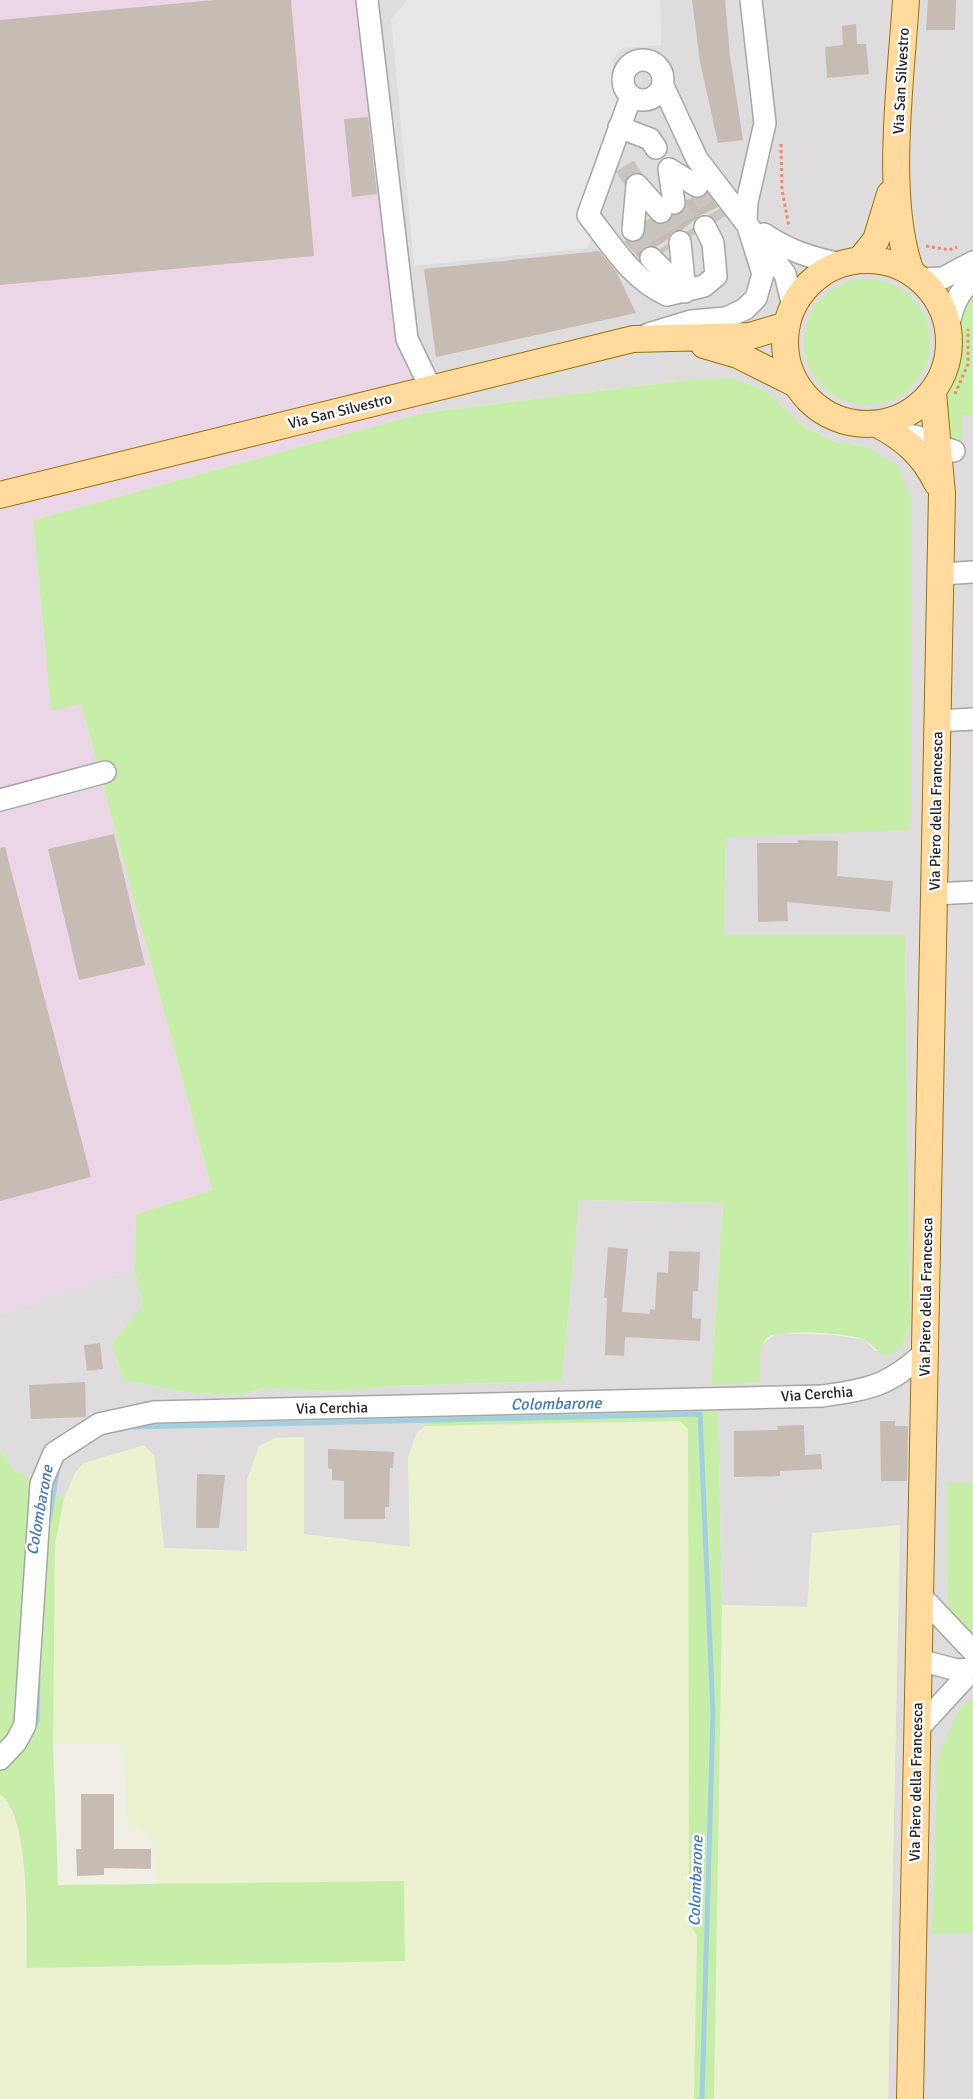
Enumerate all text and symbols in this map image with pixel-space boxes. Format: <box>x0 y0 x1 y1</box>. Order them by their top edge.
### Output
street label: Via San Silvestro <box>889 27 913 135</box>
street label: Via San Silvestro <box>286 389 394 433</box>
street label: Via Piero della Francesca <box>926 731 946 891</box>
street label: Via Piero della Francesca <box>916 1217 936 1377</box>
street label: Via Cerchia <box>780 1383 854 1405</box>
water label: Colombarone <box>511 1393 603 1415</box>
street label: Via Cerchia <box>296 1398 368 1418</box>
water label: Colombarone <box>22 1463 58 1557</box>
street label: Via Piero della Francesca <box>906 1702 926 1862</box>
water label: Colombarone <box>684 1834 708 1927</box>

